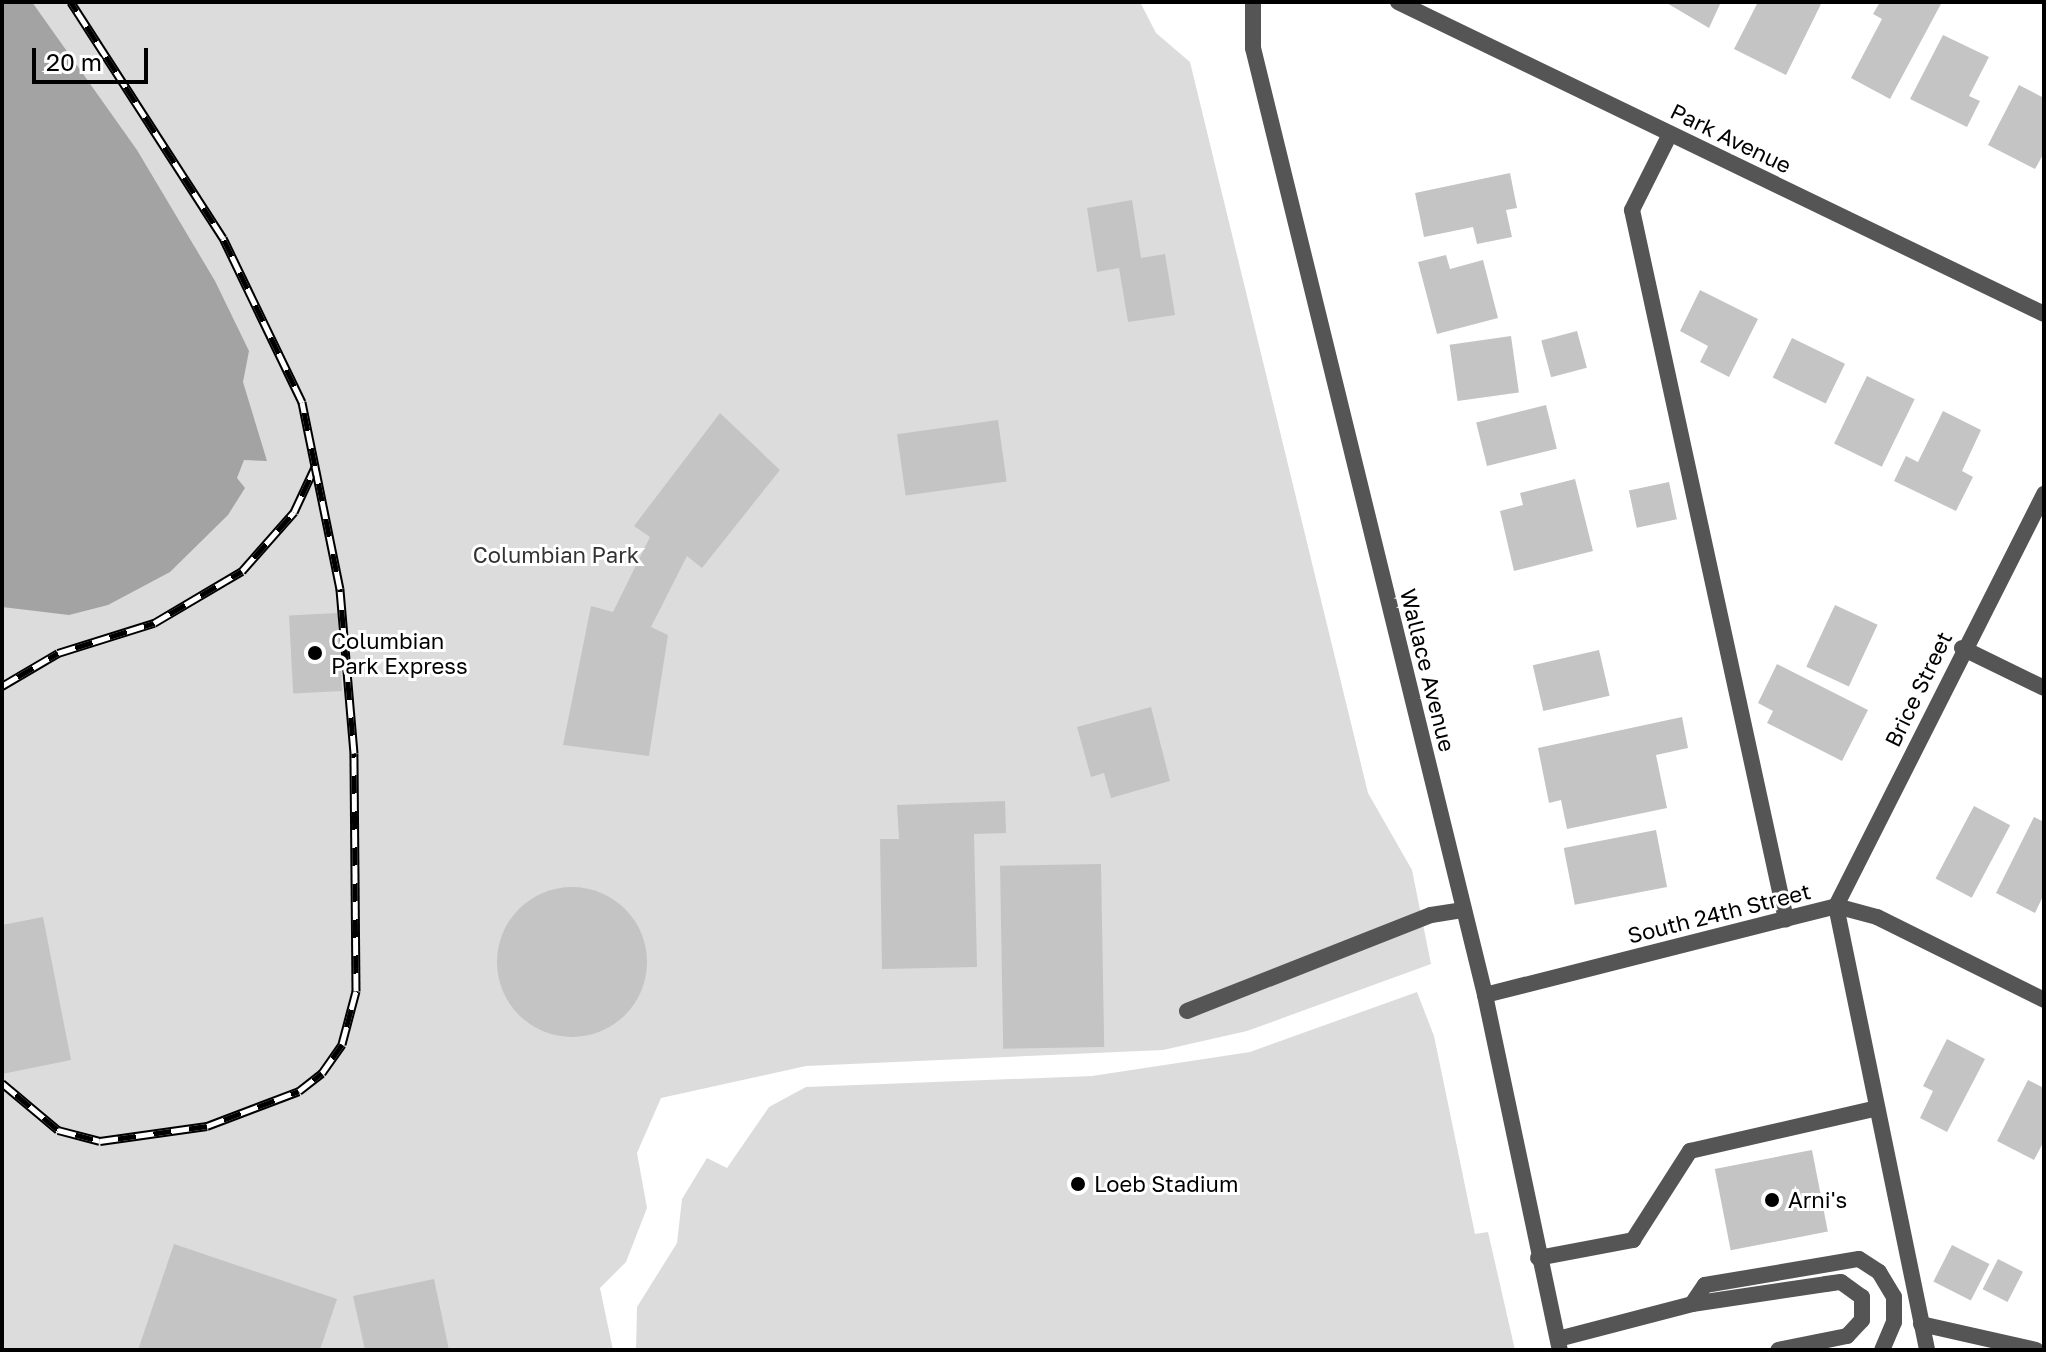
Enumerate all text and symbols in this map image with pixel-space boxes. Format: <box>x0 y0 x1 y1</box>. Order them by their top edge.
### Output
scale bar <box>36 32 152 82</box>
text: 20 m <box>46 47 102 76</box>
street label: Park Avenue <box>1666 97 1796 179</box>
park label: Columbian Park <box>473 542 639 568</box>
street label: Wallace Avenue <box>1395 586 1461 754</box>
place label: Columbian Park Express <box>331 627 468 678</box>
street label: Brice Street <box>1879 627 1957 751</box>
marker: Columbian Park Express <box>306 644 324 662</box>
street label: South 24th Street <box>1625 878 1813 948</box>
place label: Loeb Stadium <box>1094 1171 1238 1197</box>
marker: Loeb Stadium <box>1069 1175 1087 1193</box>
place label: Arni's <box>1788 1187 1847 1213</box>
marker: Arni's <box>1763 1191 1781 1209</box>

